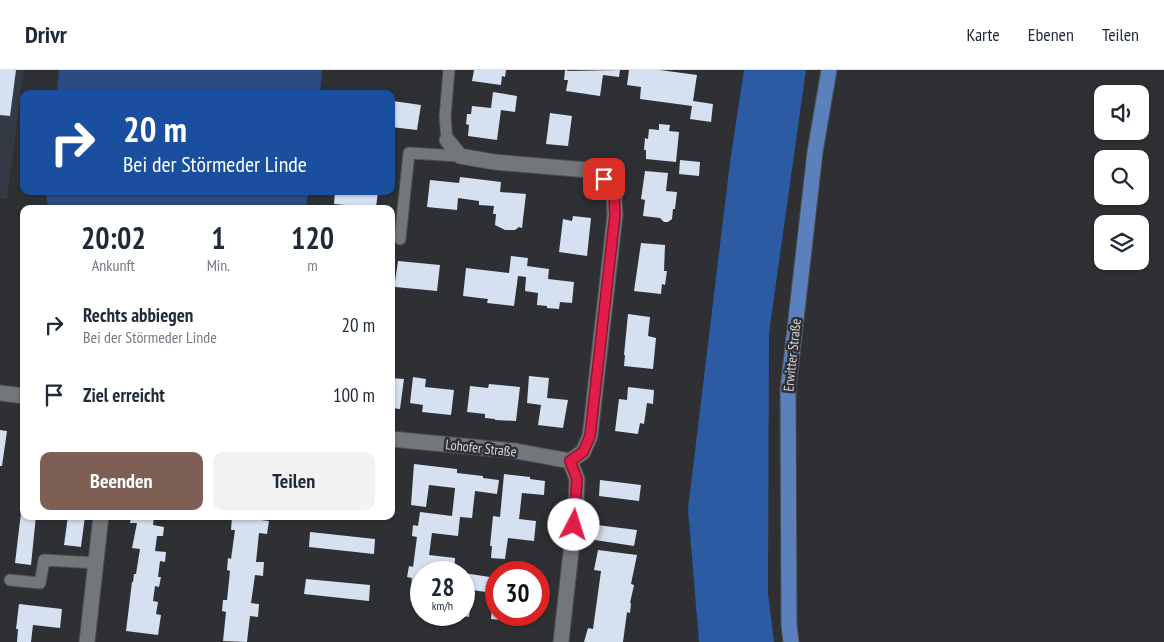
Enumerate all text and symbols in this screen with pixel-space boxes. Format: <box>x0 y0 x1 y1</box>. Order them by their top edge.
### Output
text: Drivr <box>25 19 67 50</box>
text: Karte <box>966 23 1000 46</box>
text: Ebenen <box>1028 23 1074 46</box>
text: Teilen <box>1102 23 1139 46</box>
map controls <box>1094 85 1149 270</box>
button: sound <box>1094 85 1149 140</box>
text: 20 m <box>123 106 187 152</box>
icon: right <box>40 110 105 175</box>
text: Bei der Störmeder Linde <box>123 150 307 178</box>
button: search <box>1094 150 1149 205</box>
pin <box>583 158 625 200</box>
icon: arrive <box>590 165 618 193</box>
button: layers <box>1094 215 1149 270</box>
text: 20:02 <box>81 218 146 257</box>
text: 1 <box>211 218 226 257</box>
text: 120 <box>291 218 334 257</box>
text: Ankunft <box>92 255 135 275</box>
text: Min. <box>207 255 230 275</box>
text: m <box>307 255 318 275</box>
text: Rechts abbiegen <box>83 303 193 327</box>
icon: right <box>40 311 68 339</box>
text: 20 m <box>342 313 375 337</box>
street label: Erwitter Straße <box>779 317 805 392</box>
text: Bei der Störmeder Linde <box>83 327 217 347</box>
icon: arrive <box>40 381 68 409</box>
text: Ziel erreicht <box>83 383 165 407</box>
text: 100 m <box>333 383 375 407</box>
street label: Lohofer Straße <box>445 435 518 461</box>
button: Beenden <box>40 452 203 510</box>
button: Teilen <box>213 452 375 510</box>
position arrow <box>547 498 599 550</box>
speed limit sign: 30 <box>485 561 550 626</box>
text: 28 <box>431 571 454 603</box>
text: km/h <box>432 598 453 613</box>

